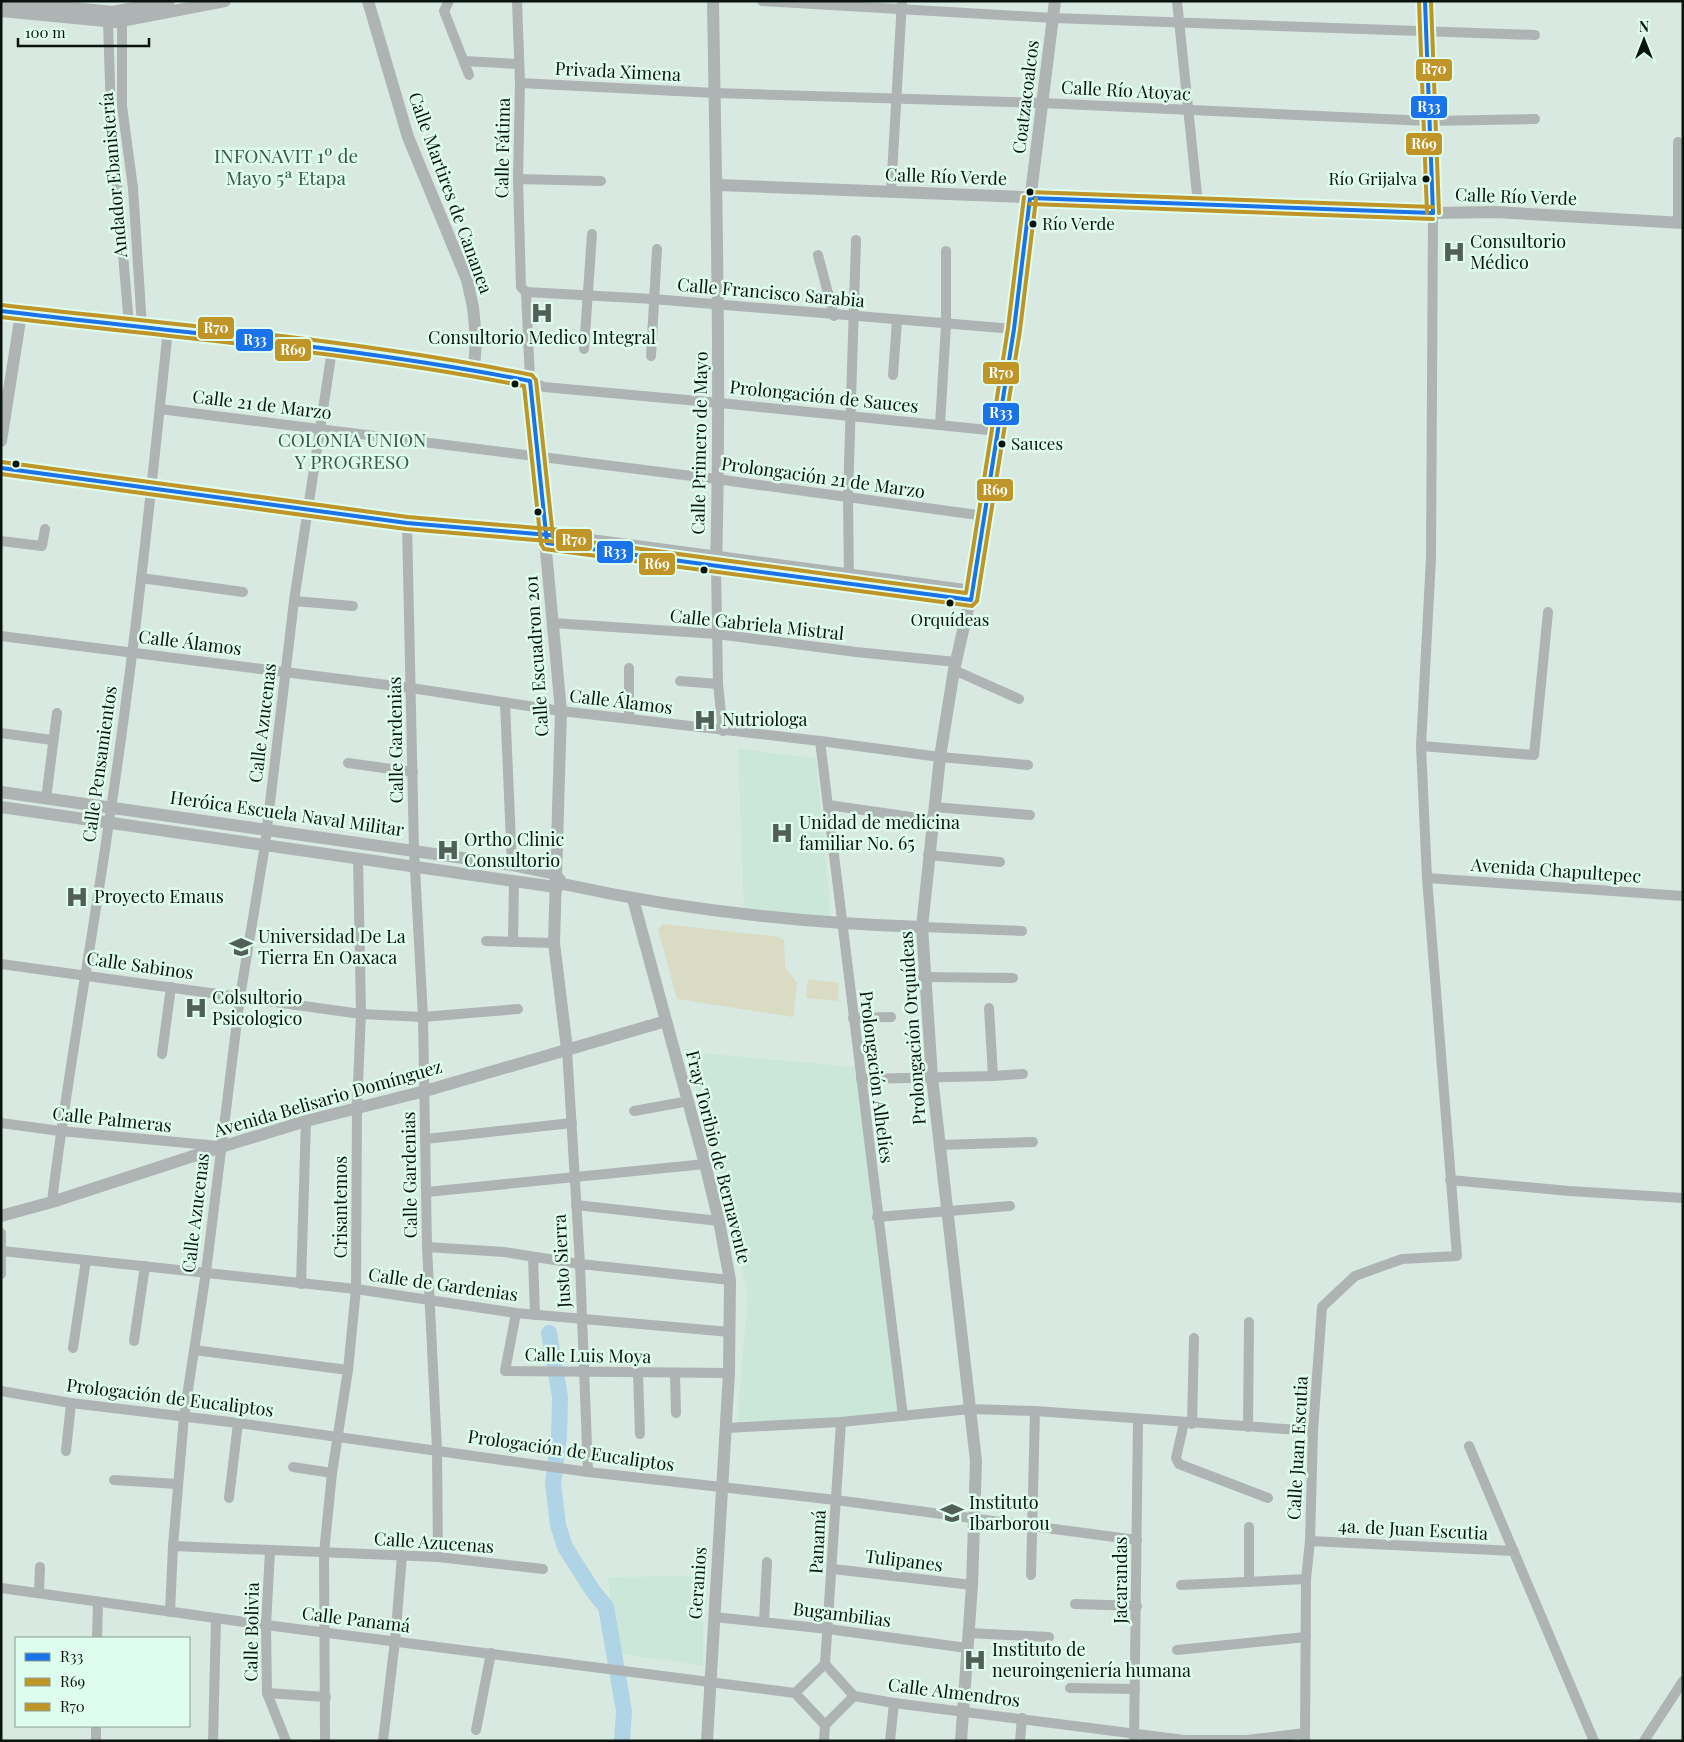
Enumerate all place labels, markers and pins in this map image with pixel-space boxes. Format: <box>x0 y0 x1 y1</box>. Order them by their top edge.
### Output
place label: Río Grijalva <box>1328 167 1418 189</box>
marker: Río Grijalva <box>1421 174 1431 184</box>
unlabelled marker <box>1025 187 1035 197</box>
place label: Río Verde <box>1042 212 1115 234</box>
marker: Río Verde <box>1028 219 1038 229</box>
place label: Consultorio Médico <box>1470 229 1566 274</box>
hospital icon: Consultorio Médico <box>1441 239 1467 265</box>
hospital icon: Consultorio Medico Integral <box>529 300 555 326</box>
place label: Consultorio Medico Integral <box>428 325 656 349</box>
unlabelled marker <box>510 379 520 389</box>
place label: Sauces <box>1011 432 1063 454</box>
marker: Sauces <box>997 439 1007 449</box>
unlabelled marker <box>11 459 21 469</box>
unlabelled marker <box>533 507 543 517</box>
unlabelled marker <box>699 565 709 575</box>
marker: Orquídeas <box>945 598 955 608</box>
place label: Orquídeas <box>911 608 989 630</box>
hospital icon: Nutriologa <box>692 707 718 733</box>
place label: Nutriologa <box>722 707 807 731</box>
place label: Unidad de medicina familiar No. 65 <box>799 810 960 855</box>
hospital icon: Unidad de medicina familiar No. 65 <box>769 820 795 846</box>
place label: Ortho Clinic Consultorio <box>464 827 564 872</box>
hospital icon: Ortho Clinic Consultorio <box>435 837 461 863</box>
hospital icon: Proyecto Emaus <box>64 884 90 910</box>
place label: Proyecto Emaus <box>94 884 224 908</box>
place label: Universidad De La Tierra En Oaxaca <box>258 924 406 969</box>
school or university icon: Universidad De La Tierra En Oaxaca <box>228 934 254 960</box>
place label: Colsultorio Psicologico <box>212 985 303 1030</box>
hospital icon: Colsultorio Psicologico <box>183 995 209 1021</box>
place label: Instituto Ibarborou <box>969 1490 1050 1535</box>
school or university icon: Instituto Ibarborou <box>939 1500 965 1526</box>
place label: Instituto de neuroingeniería humana <box>992 1637 1191 1682</box>
hospital icon: Instituto de neuroingeniería humana <box>962 1647 988 1673</box>

